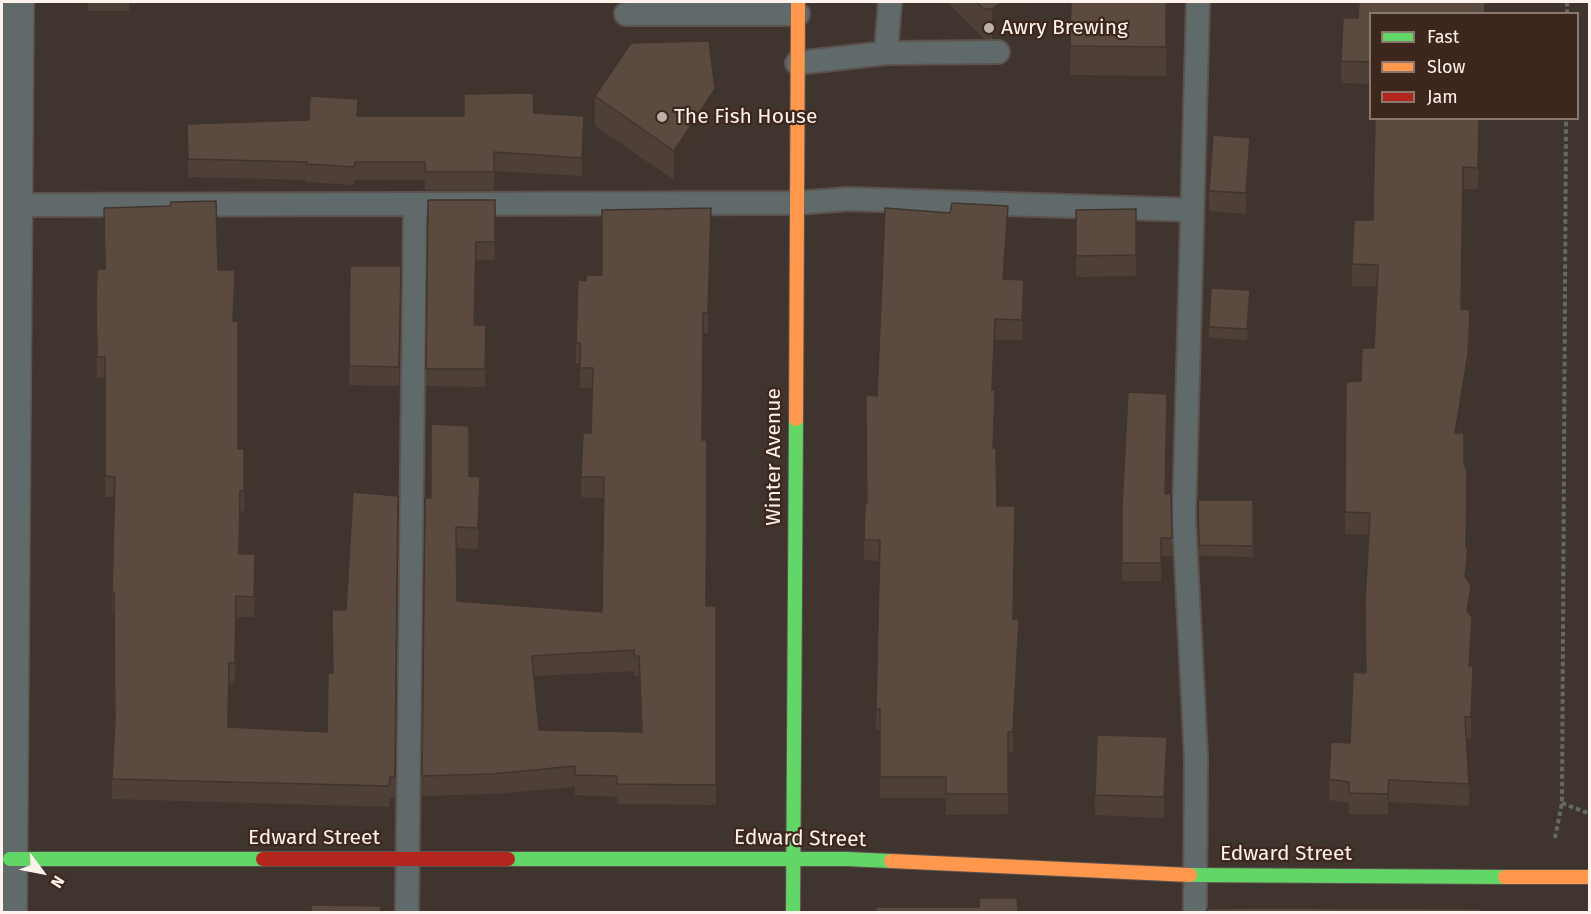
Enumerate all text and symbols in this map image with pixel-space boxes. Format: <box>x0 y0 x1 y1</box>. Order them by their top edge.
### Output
legend <box>1369 12 1579 120</box>
place label: Awry Brewing <box>1001 15 1128 41</box>
marker: Awry Brewing <box>982 21 996 35</box>
text: Fast <box>1427 26 1459 48</box>
text: Slow <box>1427 56 1465 78</box>
text: Jam <box>1427 86 1458 108</box>
place label: The Fish House <box>674 104 817 130</box>
marker: The Fish House <box>655 110 669 124</box>
street label: Winter Avenue <box>761 388 787 526</box>
street label: Edward Street <box>248 825 380 851</box>
street label: Edward Street <box>734 825 866 853</box>
street label: Edward Street <box>1220 841 1352 867</box>
north arrow <box>12 842 72 902</box>
text: N <box>47 872 69 891</box>

